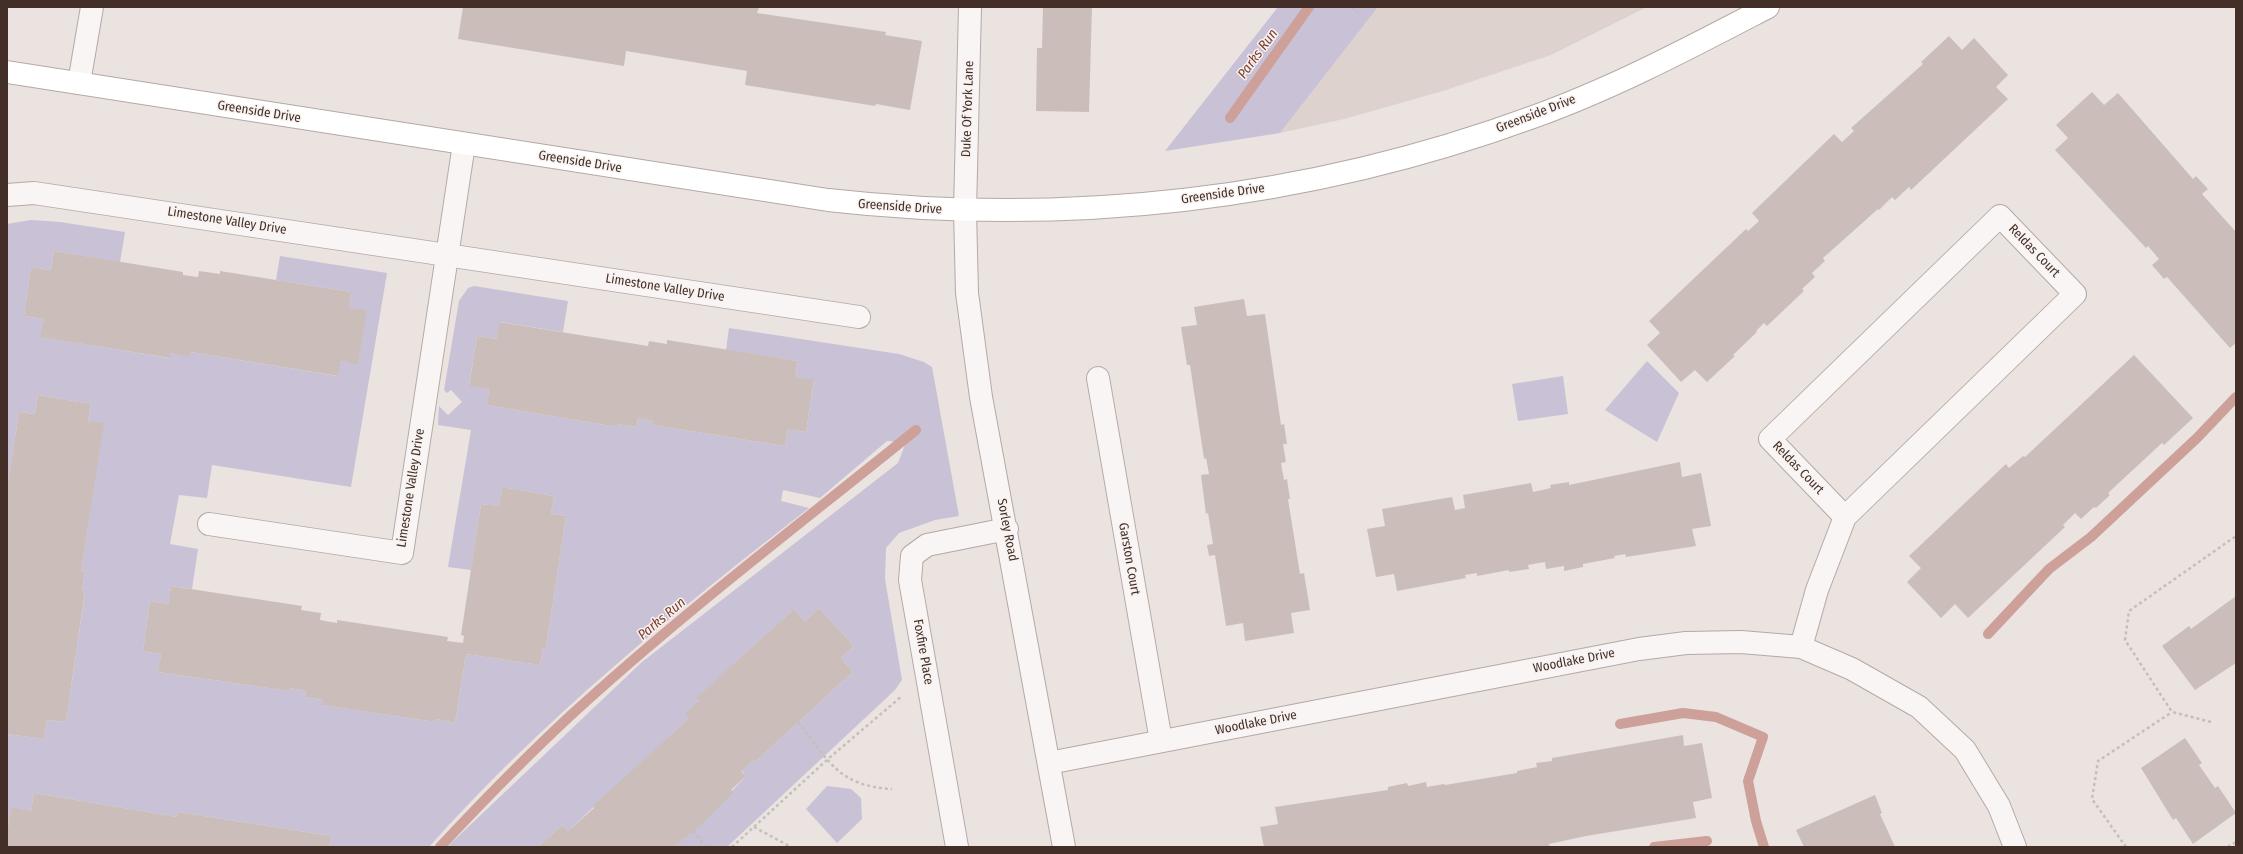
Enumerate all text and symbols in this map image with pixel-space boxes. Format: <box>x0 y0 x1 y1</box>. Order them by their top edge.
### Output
water label: Parks Run <box>1234 26 1282 82</box>
street label: Duke Of York Lane <box>959 61 977 157</box>
street label: Greenside Drive <box>1494 92 1578 136</box>
street label: Greenside Drive <box>216 98 302 126</box>
street label: Greenside Drive <box>537 148 623 176</box>
street label: Greenside Drive <box>1180 180 1266 208</box>
street label: Greenside Drive <box>858 196 942 218</box>
street label: Limestone Valley Drive <box>166 204 288 238</box>
street label: Reldas Court <box>2005 221 2063 281</box>
street label: Limestone Valley Drive <box>604 271 726 305</box>
street label: Limestone Valley Drive <box>394 427 428 549</box>
street label: Reldas Court <box>1769 438 1827 498</box>
street label: Sorley Road <box>993 497 1021 563</box>
street label: Garston Court <box>1115 522 1143 596</box>
water label: Parks Run <box>635 594 689 644</box>
street label: Foxfire Place <box>910 618 936 686</box>
street label: Woodlake Drive <box>1532 645 1616 677</box>
street label: Woodlake Drive <box>1214 707 1298 739</box>

